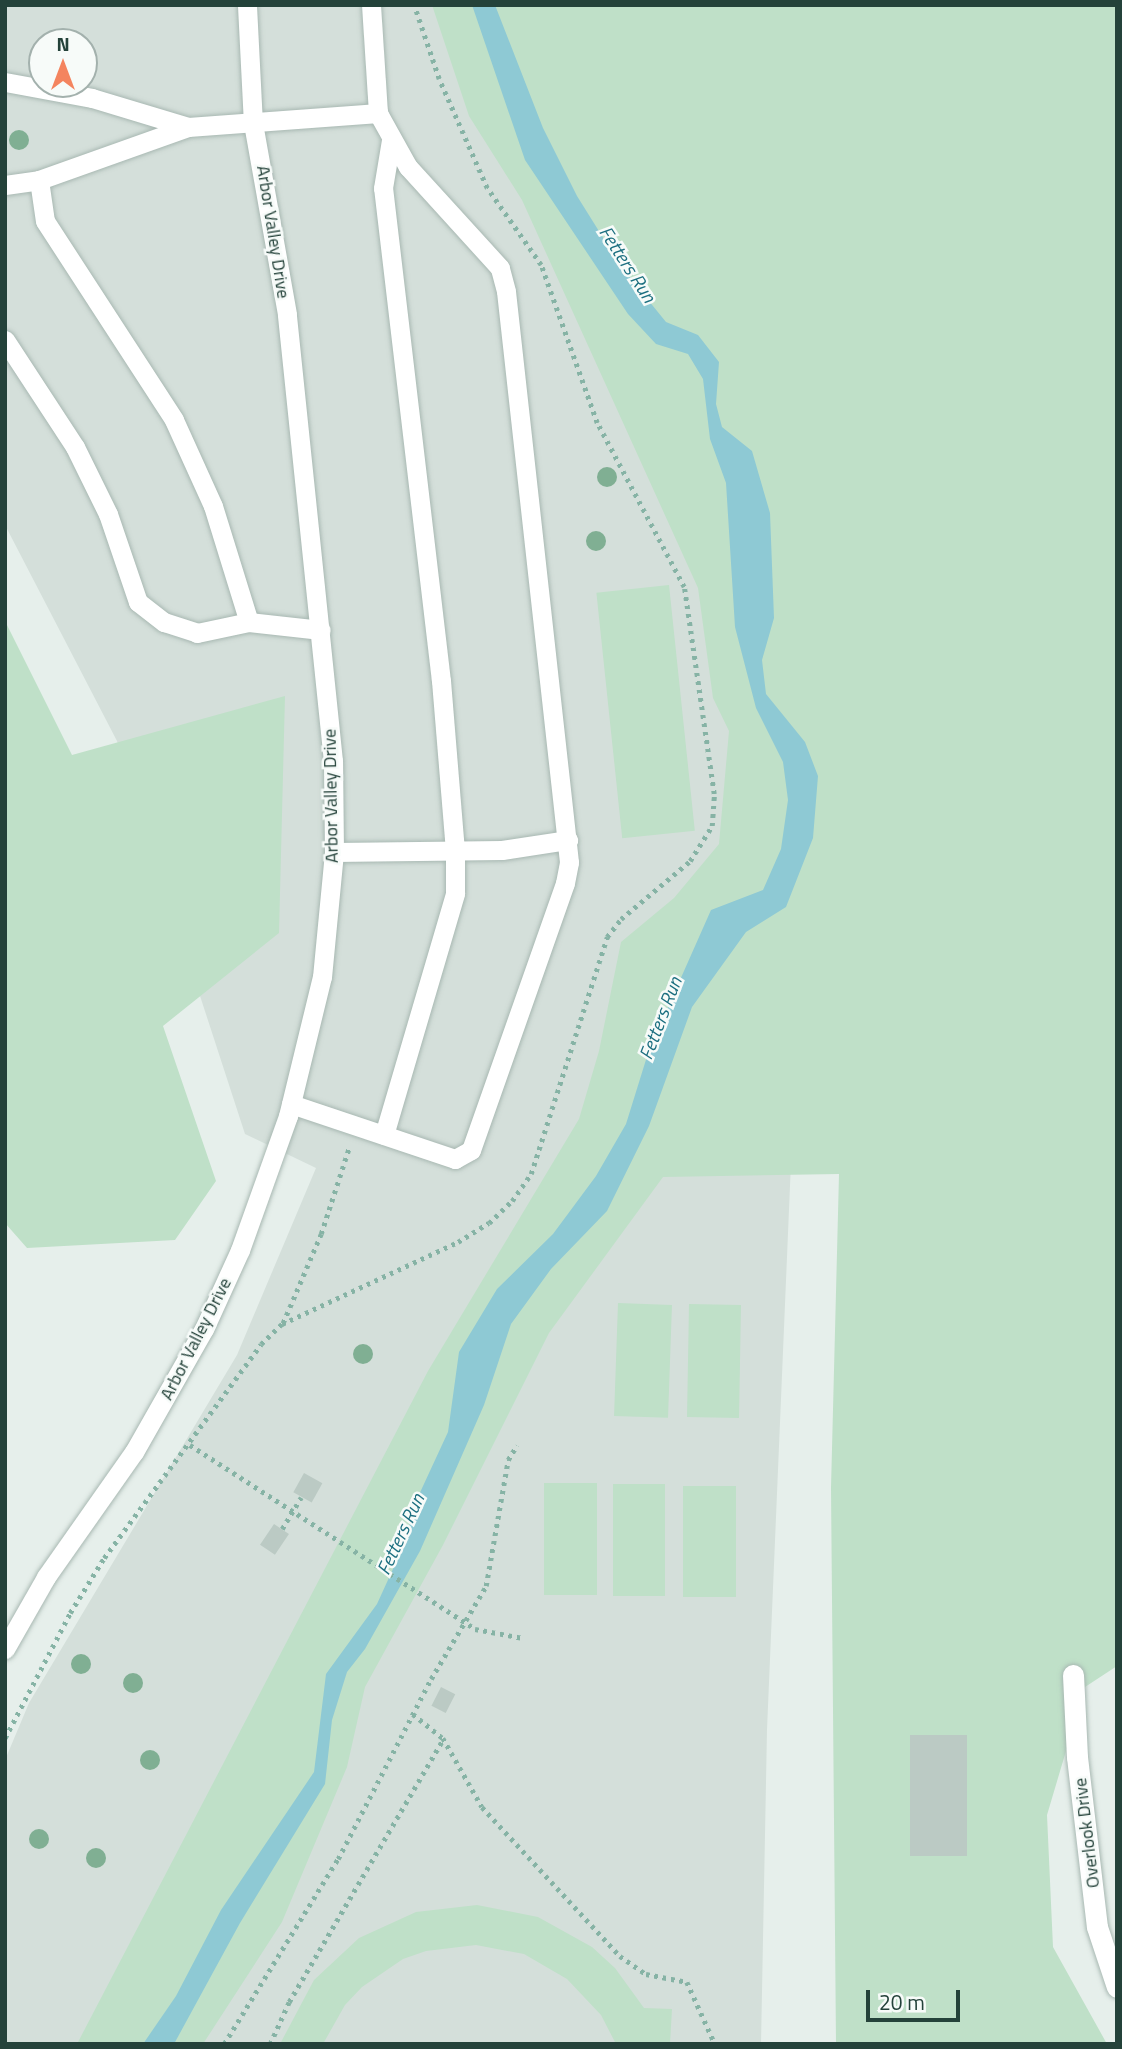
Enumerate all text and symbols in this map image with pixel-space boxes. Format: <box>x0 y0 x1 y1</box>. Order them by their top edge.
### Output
north arrow <box>28 28 98 98</box>
text: N <box>56 29 70 58</box>
street label: Arbor Valley Drive <box>252 164 294 300</box>
water label: Fetters Run <box>595 221 661 307</box>
street label: Arbor Valley Drive <box>319 729 343 863</box>
water label: Fetters Run <box>634 974 686 1062</box>
street label: Arbor Valley Drive <box>156 1274 236 1404</box>
water label: Fetters Run <box>371 1490 429 1578</box>
street label: Overlook Drive <box>1070 1777 1104 1889</box>
scale bar <box>870 1976 964 2020</box>
text: 20 m <box>879 1986 925 2018</box>

